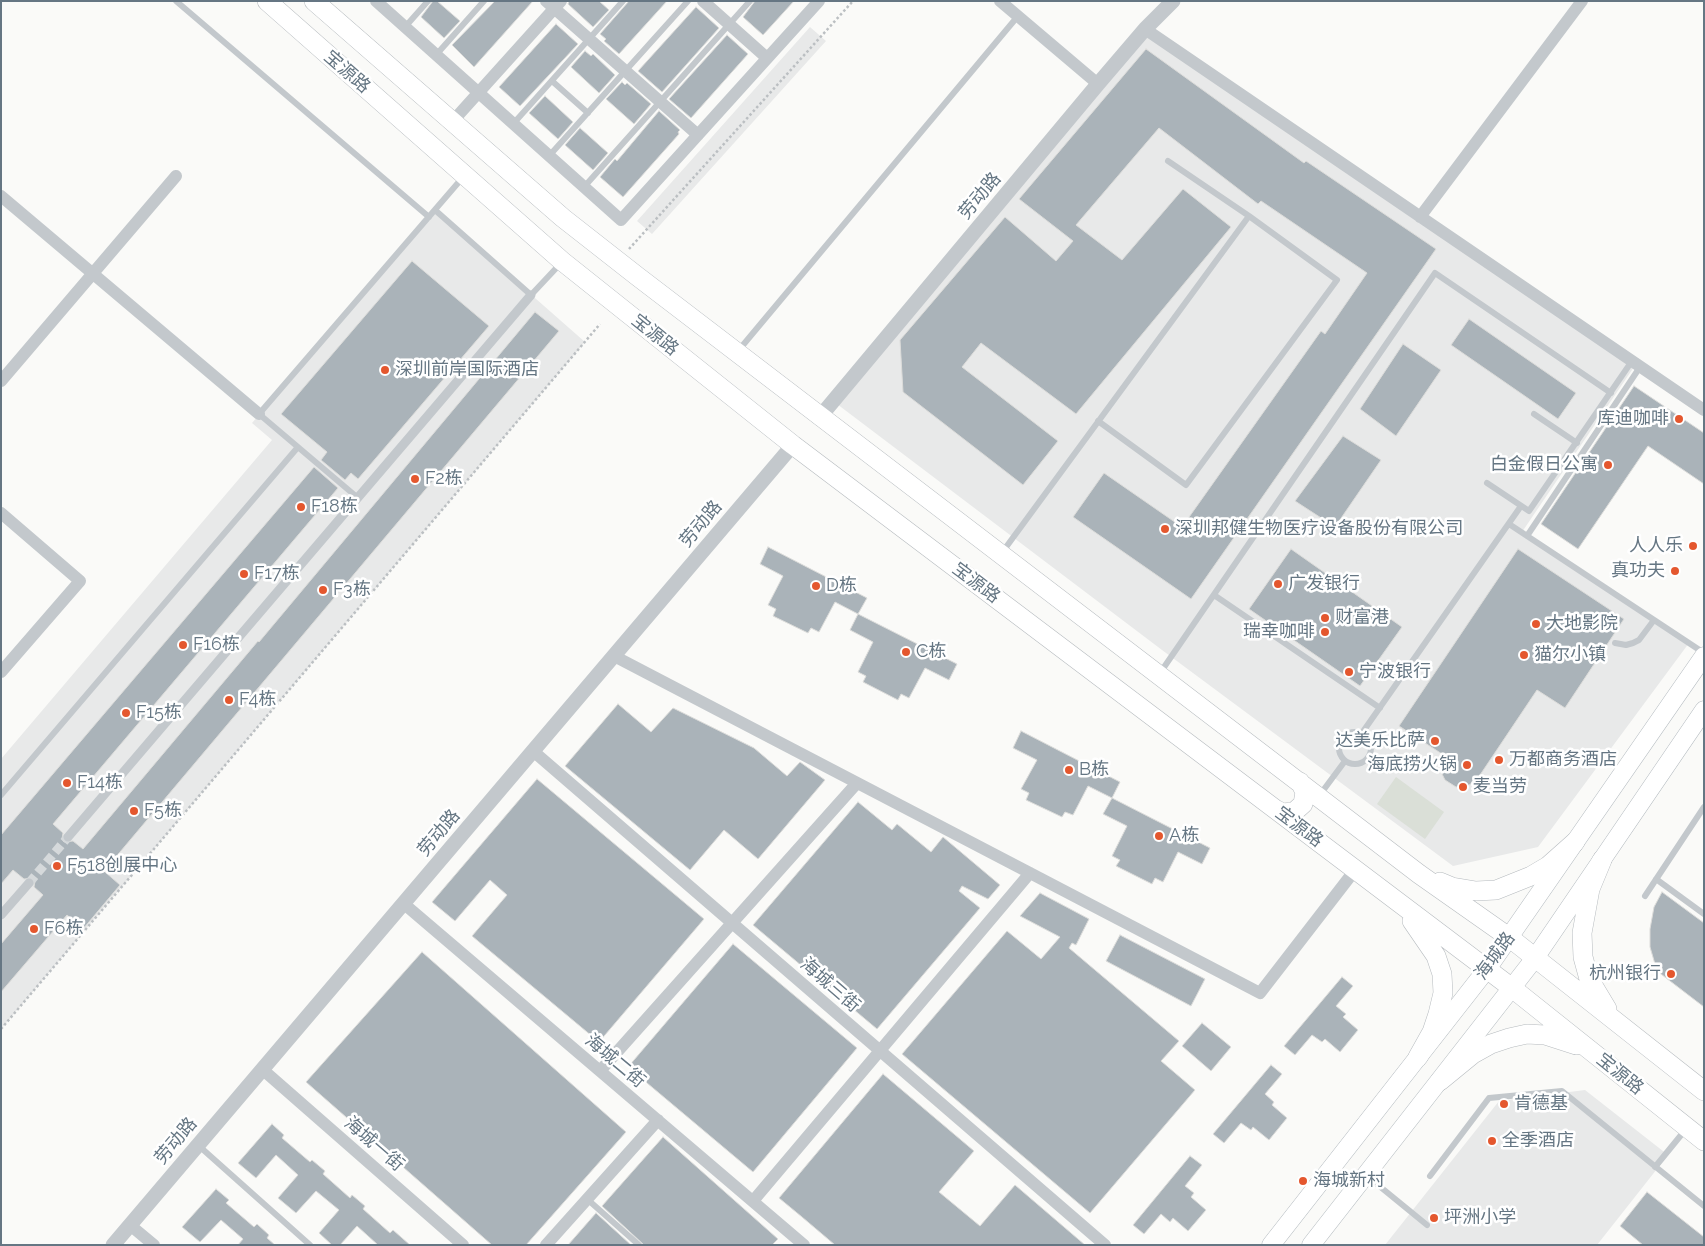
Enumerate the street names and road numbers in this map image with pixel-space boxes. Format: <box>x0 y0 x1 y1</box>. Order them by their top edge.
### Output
street label: 宝源路 <box>320 46 374 98</box>
street label: 劳动路 <box>954 168 1006 224</box>
street label: 宝源路 <box>627 310 683 360</box>
street label: 劳动路 <box>675 496 727 552</box>
street label: 宝源路 <box>948 558 1004 608</box>
street label: 宝源路 <box>1271 802 1327 852</box>
street label: 劳动路 <box>413 805 465 861</box>
street label: 海城路 <box>1470 928 1520 984</box>
street label: 海城三街 <box>796 953 864 1017</box>
street label: 海城二街 <box>580 1030 650 1092</box>
street label: 宝源路 <box>1592 1049 1648 1099</box>
street label: 海城一街 <box>340 1112 408 1176</box>
street label: 劳动路 <box>150 1113 202 1169</box>

